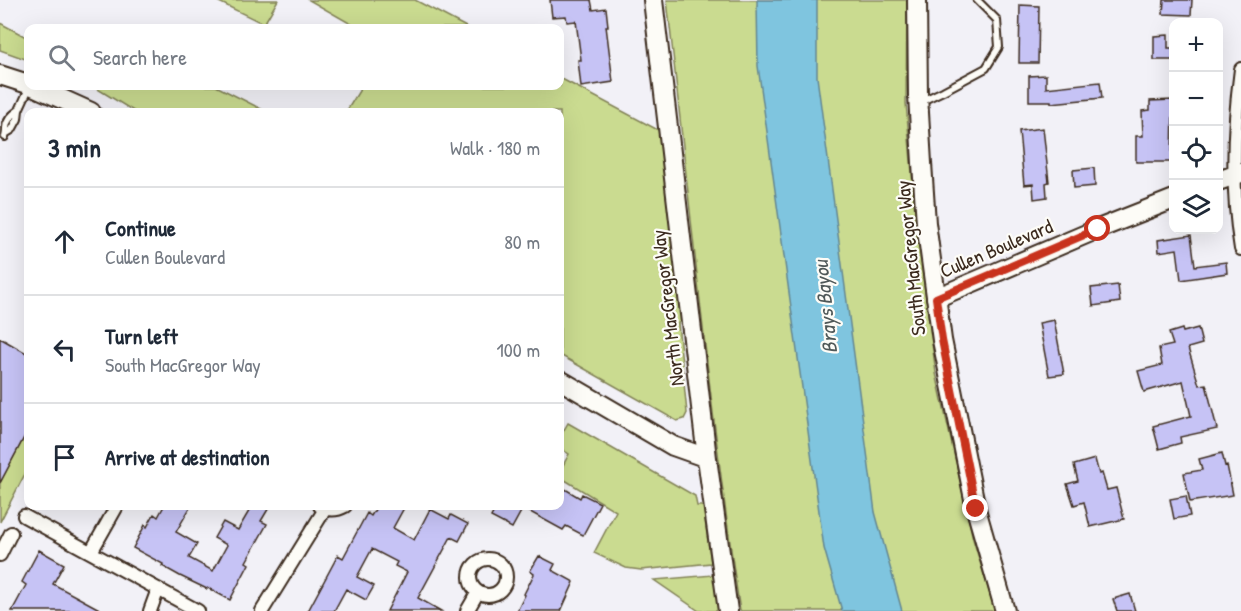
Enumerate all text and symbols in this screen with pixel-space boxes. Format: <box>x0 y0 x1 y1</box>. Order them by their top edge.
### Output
map controls <box>1169 18 1223 234</box>
button: + <box>1169 18 1223 72</box>
search box <box>24 24 564 90</box>
icon: search <box>45 41 78 74</box>
text: Search here <box>93 42 187 72</box>
button: − <box>1169 72 1223 126</box>
button: locate <box>1169 126 1223 180</box>
text: 3 min <box>48 130 101 165</box>
text: Walk · 180 m <box>450 134 540 161</box>
street label: South MacGregor Way <box>888 179 932 337</box>
button: layers <box>1169 180 1223 234</box>
street label: Cullen Boulevard <box>935 212 1057 284</box>
text: Continue <box>105 213 176 243</box>
route start <box>1084 215 1110 241</box>
icon: ahead <box>48 225 81 258</box>
text: 80 m <box>504 228 540 255</box>
street label: North MacGregor Way <box>644 228 690 388</box>
text: Cullen Boulevard <box>105 243 225 270</box>
water label: Brays Bayou <box>806 257 844 355</box>
text: Turn left <box>105 321 178 351</box>
icon: left <box>48 333 81 366</box>
text: 100 m <box>497 336 540 363</box>
text: South MacGregor Way <box>105 351 261 378</box>
icon: arrive <box>48 441 81 474</box>
text: Arrive at destination <box>105 442 270 472</box>
route end <box>962 495 988 521</box>

